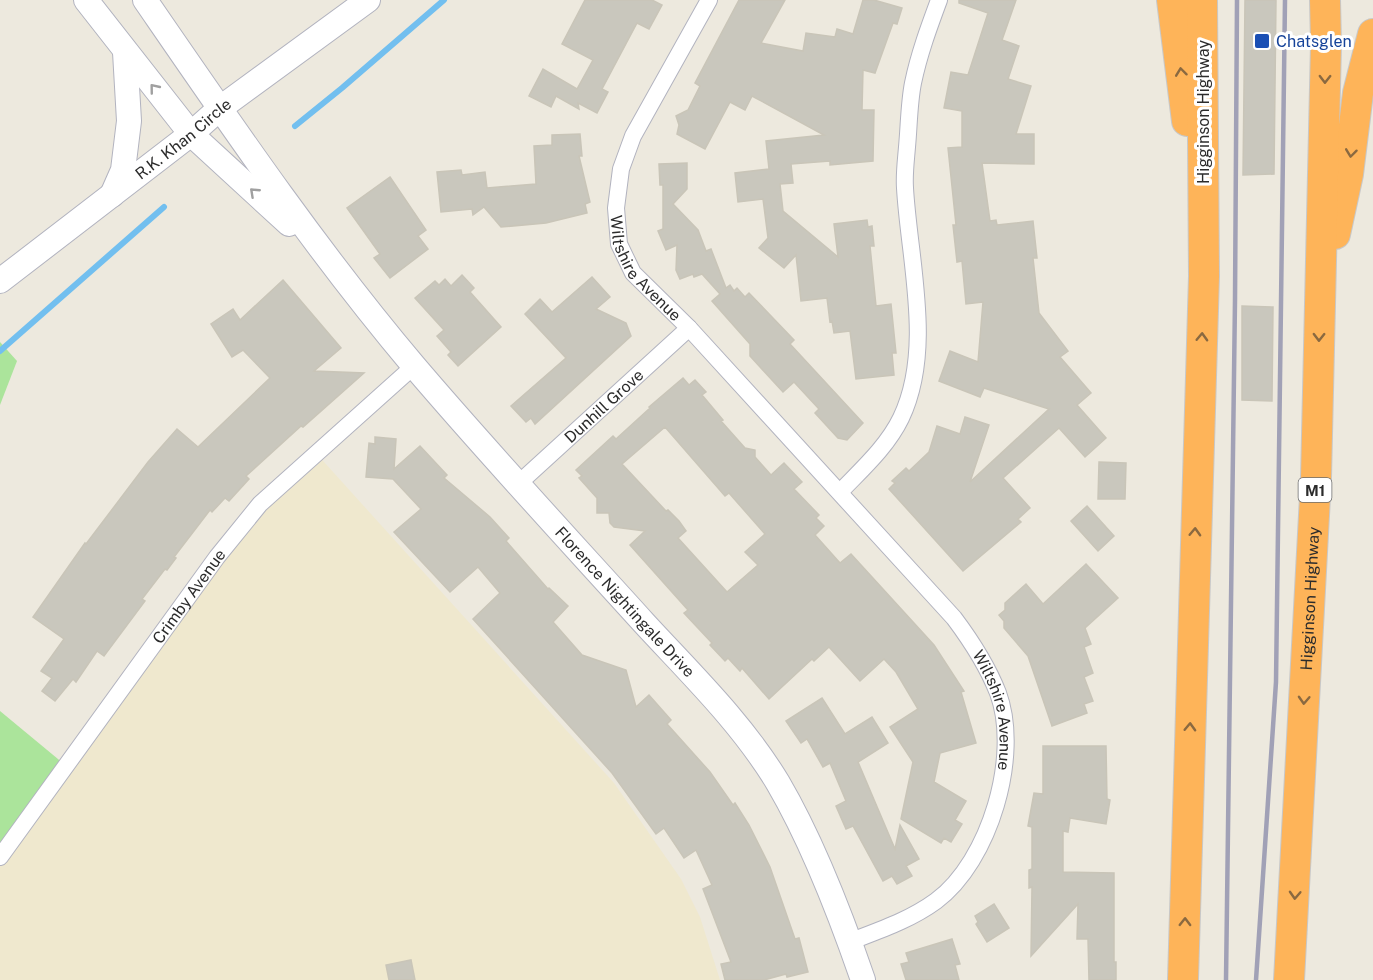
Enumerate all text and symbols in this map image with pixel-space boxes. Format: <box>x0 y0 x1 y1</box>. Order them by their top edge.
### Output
marker: Chatsglen <box>1253 32 1271 50</box>
place label: Chatsglen <box>1276 32 1352 51</box>
street label: Higginson Highway <box>1194 40 1213 184</box>
one-way arrow <box>1175 67 1188 76</box>
one-way arrow <box>1319 75 1332 84</box>
one-way arrow <box>151 84 162 95</box>
street label: R.K. Khan Circle <box>131 94 235 183</box>
one-way arrow <box>1345 148 1358 157</box>
one-way arrow <box>250 188 261 199</box>
street label: Wiltshire Avenue <box>607 214 685 325</box>
one-way arrow <box>1195 332 1208 341</box>
one-way arrow <box>1313 333 1326 342</box>
street label: Dunhill Grove <box>560 365 647 447</box>
road number: M1 <box>1298 478 1332 502</box>
street label: Florence Nightingale Drive <box>551 523 699 681</box>
street label: Higginson Highway <box>1296 526 1323 671</box>
one-way arrow <box>1189 527 1202 536</box>
street label: Crimby Avenue <box>148 545 229 647</box>
street label: Wiltshire Avenue <box>969 646 1015 772</box>
one-way arrow <box>1298 696 1311 705</box>
one-way arrow <box>1183 722 1196 731</box>
one-way arrow <box>1288 890 1301 899</box>
one-way arrow <box>1178 917 1191 926</box>

